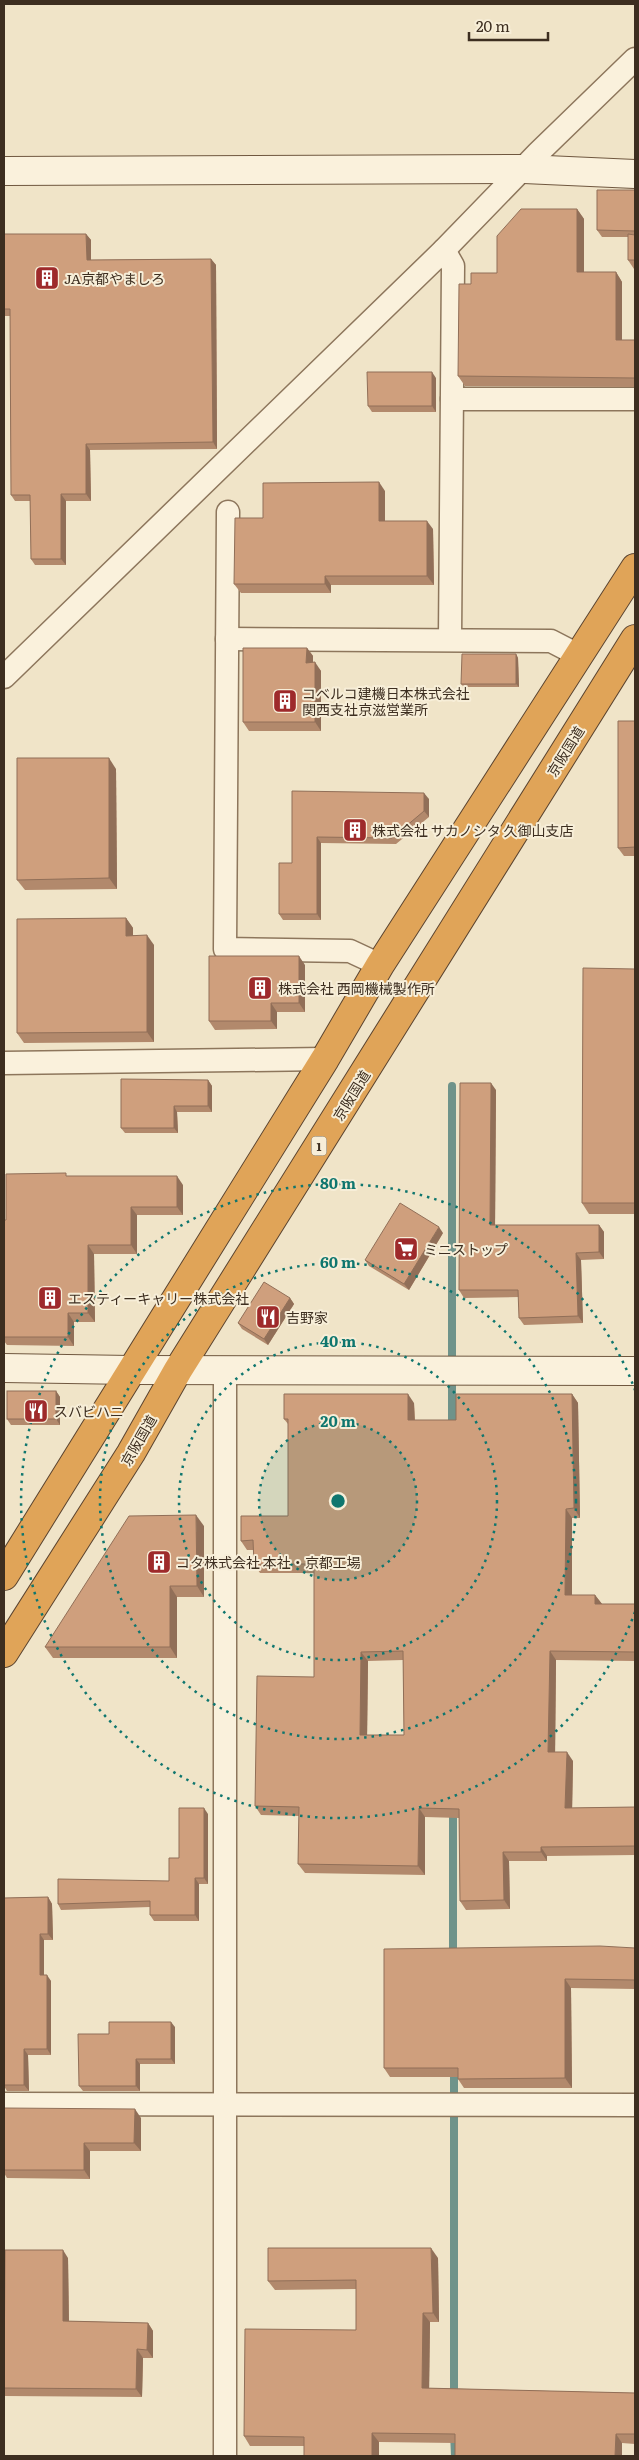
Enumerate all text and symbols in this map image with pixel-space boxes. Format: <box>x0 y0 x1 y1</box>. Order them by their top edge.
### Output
scale bar <box>469 10 548 42</box>
text: 20 m <box>476 14 510 37</box>
building icon: JA京都やましろ <box>34 265 60 291</box>
place label: JA京都やましろ <box>64 268 165 288</box>
place label: コベルコ建機日本株式会社 関西支社京滋営業所 <box>302 683 470 719</box>
building icon: コベルコ建機日本株式会社 関西支社京滋営業所 <box>272 688 298 714</box>
street label: 京阪国道 <box>542 722 588 780</box>
building icon: 株式会社 サカノシタ 久御山支店 <box>342 817 368 843</box>
place label: 株式会社 サカノシタ 久御山支店 <box>372 820 574 840</box>
building icon: 株式会社 西岡機械製作所 <box>247 975 273 1001</box>
place label: 株式会社 西岡機械製作所 <box>278 978 435 998</box>
street label: 京阪国道 <box>328 1066 374 1124</box>
road number: 1 <box>312 1136 326 1156</box>
text: 80 m <box>320 1171 356 1194</box>
supermarket icon: ミニストップ <box>393 1236 419 1262</box>
place label: ミニストップ <box>424 1239 508 1259</box>
text: 60 m <box>320 1250 356 1273</box>
building icon: エスティーキャリー株式会社 <box>37 1285 63 1311</box>
place label: エスティーキャリー株式会社 <box>68 1288 249 1308</box>
restaurant icon: 吉野家 <box>255 1304 281 1330</box>
place label: 吉野家 <box>286 1307 328 1327</box>
text: 40 m <box>320 1329 356 1352</box>
restaurant icon: スバビハニ <box>23 1398 49 1424</box>
place label: スバビハニ <box>54 1401 124 1421</box>
text: 20 m <box>320 1409 356 1432</box>
street label: 京阪国道 <box>115 1411 161 1469</box>
centre of rings <box>329 1492 347 1510</box>
building icon: コタ株式会社 本社・京都工場 <box>146 1549 172 1575</box>
place label: コタ株式会社 本社・京都工場 <box>176 1552 361 1572</box>

